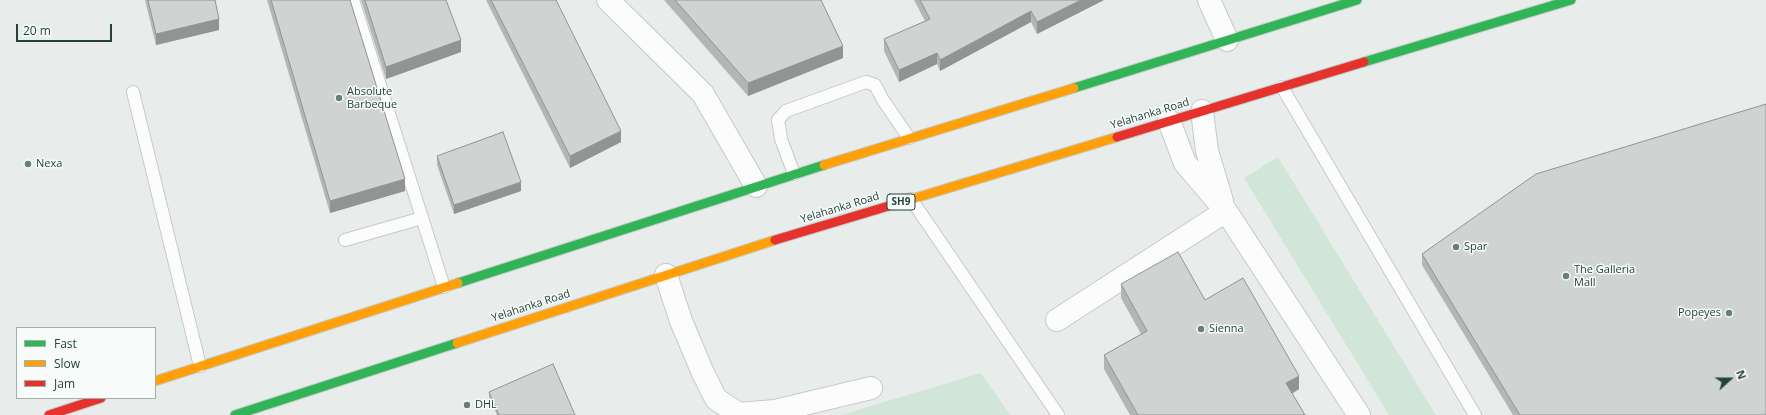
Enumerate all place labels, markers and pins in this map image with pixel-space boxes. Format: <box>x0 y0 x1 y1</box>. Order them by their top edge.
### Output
place label: Absolute Barbeque <box>347 85 397 111</box>
marker: Absolute Barbeque <box>334 93 344 103</box>
place label: Nexa <box>36 157 62 171</box>
marker: Nexa <box>23 159 33 169</box>
place label: Spar <box>1464 240 1487 254</box>
marker: Spar <box>1451 242 1461 252</box>
place label: The Galleria Mall <box>1574 263 1635 289</box>
marker: The Galleria Mall <box>1561 271 1571 281</box>
place label: Popeyes <box>1678 306 1721 320</box>
marker: Popeyes <box>1724 308 1734 318</box>
place label: Sienna <box>1209 322 1244 336</box>
marker: Sienna <box>1196 324 1206 334</box>
place label: DHL <box>475 398 497 412</box>
marker: DHL <box>462 400 472 410</box>

